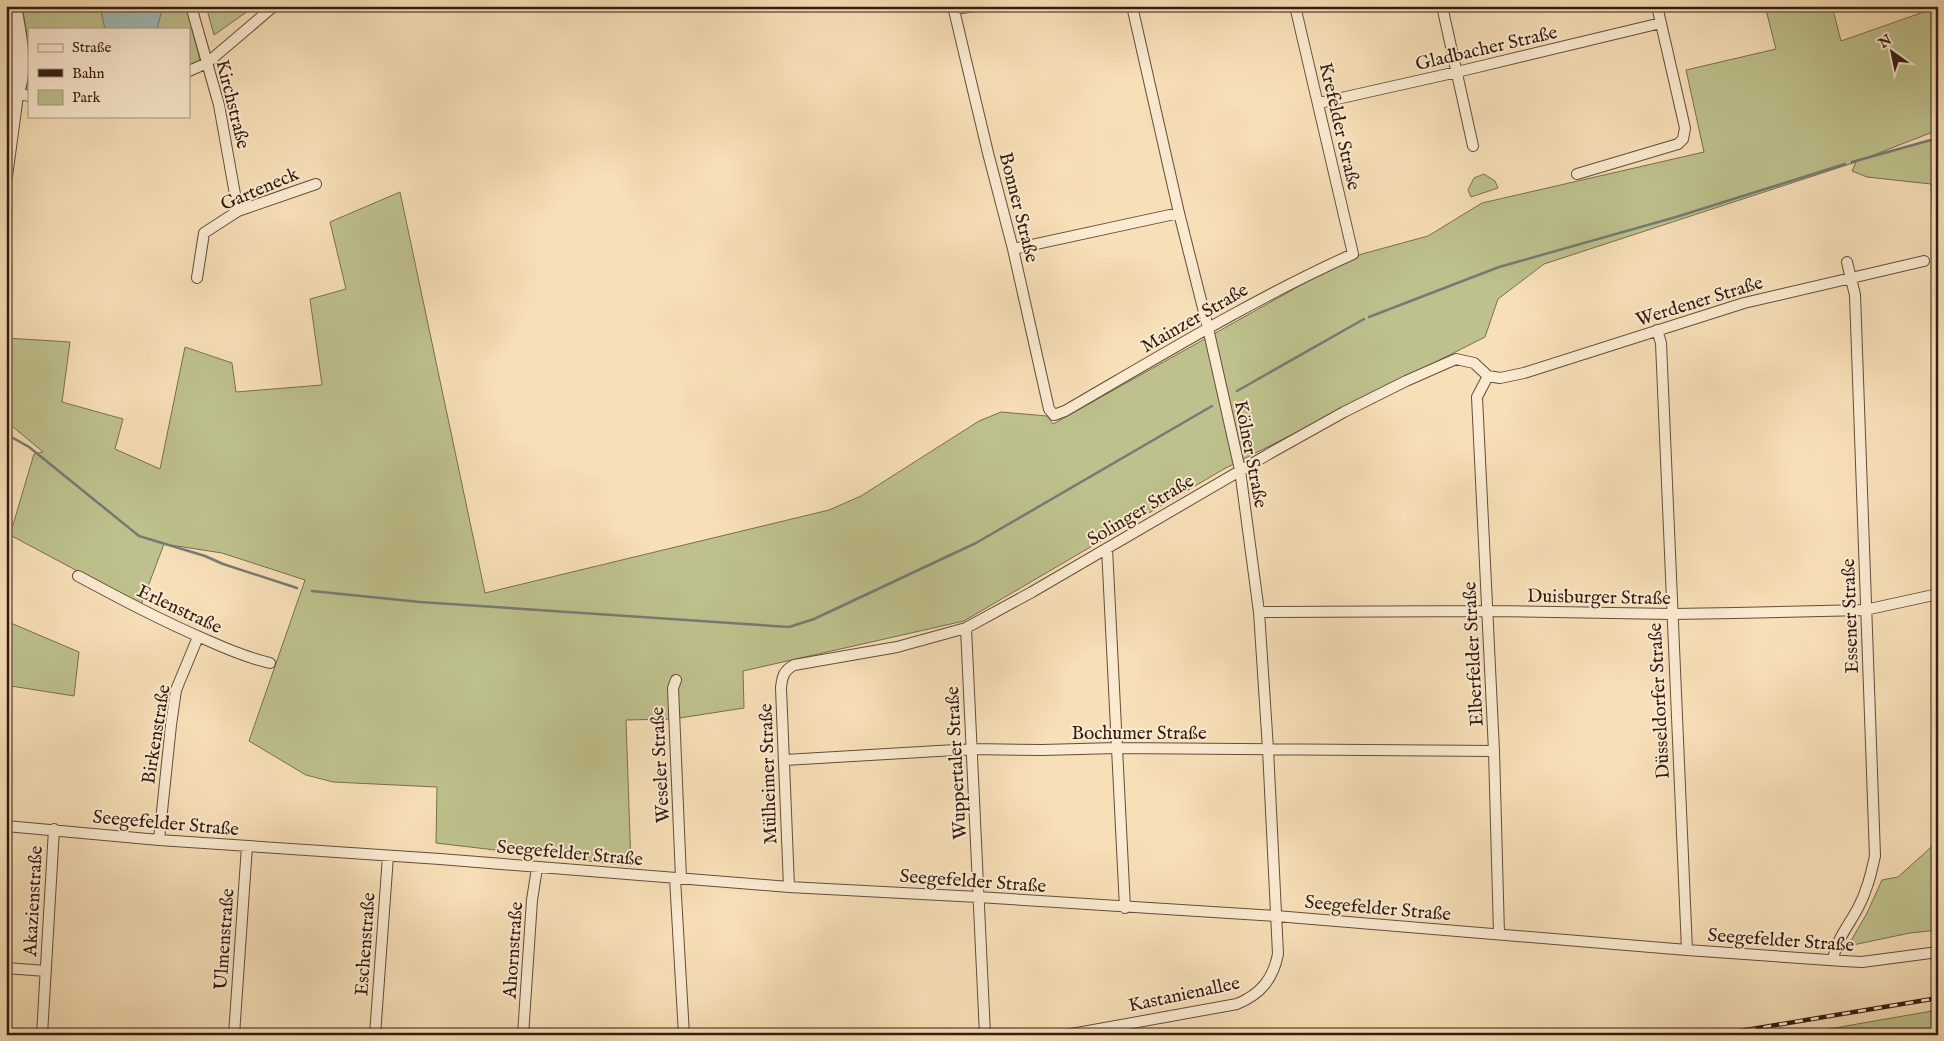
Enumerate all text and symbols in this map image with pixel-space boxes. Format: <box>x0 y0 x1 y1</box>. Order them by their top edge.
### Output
street label: Gladbacher Straße <box>1413 21 1560 77</box>
legend <box>28 28 190 118</box>
north arrow <box>1866 28 1916 78</box>
text: N <box>1875 31 1895 53</box>
text: Straße <box>72 38 112 57</box>
street label: Kirchstraße <box>209 57 255 152</box>
street label: Krefelder Straße <box>1313 60 1365 193</box>
text: Bahn <box>72 64 104 83</box>
text: Park <box>72 88 102 107</box>
street label: Bonner Straße <box>993 150 1043 265</box>
street label: Garteneck <box>217 162 303 217</box>
street label: Werdener Straße <box>1633 271 1766 333</box>
street label: Mainzer Straße <box>1137 278 1253 359</box>
street label: Kölner Straße <box>1228 399 1272 510</box>
street label: Solinger Straße <box>1083 469 1199 552</box>
street label: Essener Straße <box>1837 558 1865 674</box>
street label: Erlenstraße <box>133 580 226 640</box>
street label: Elberfelder Straße <box>1458 581 1490 727</box>
street label: Duisburger Straße <box>1527 585 1671 611</box>
street label: Düsseldorfer Straße <box>1644 622 1676 780</box>
street label: Birkenstraße <box>137 683 177 786</box>
street label: Wuppertaler Straße <box>941 685 973 840</box>
street label: Mülheimer Straße <box>755 703 783 845</box>
street label: Weseler Straße <box>646 706 676 824</box>
street label: Bochumer Straße <box>1071 722 1207 746</box>
street label: Seegefelder Straße <box>92 806 240 842</box>
street label: Seegefelder Straße <box>496 836 644 872</box>
street label: Akazienstraße <box>19 845 49 958</box>
street label: Seegefelder Straße <box>899 865 1047 899</box>
street label: Ulmenstraße <box>209 887 241 991</box>
street label: Eschenstraße <box>350 891 382 997</box>
street label: Seegefelder Straße <box>1304 891 1452 927</box>
street label: Ahornstraße <box>499 901 529 1000</box>
street label: Seegefelder Straße <box>1707 924 1855 958</box>
street label: Kastanienallee <box>1127 971 1243 1018</box>

